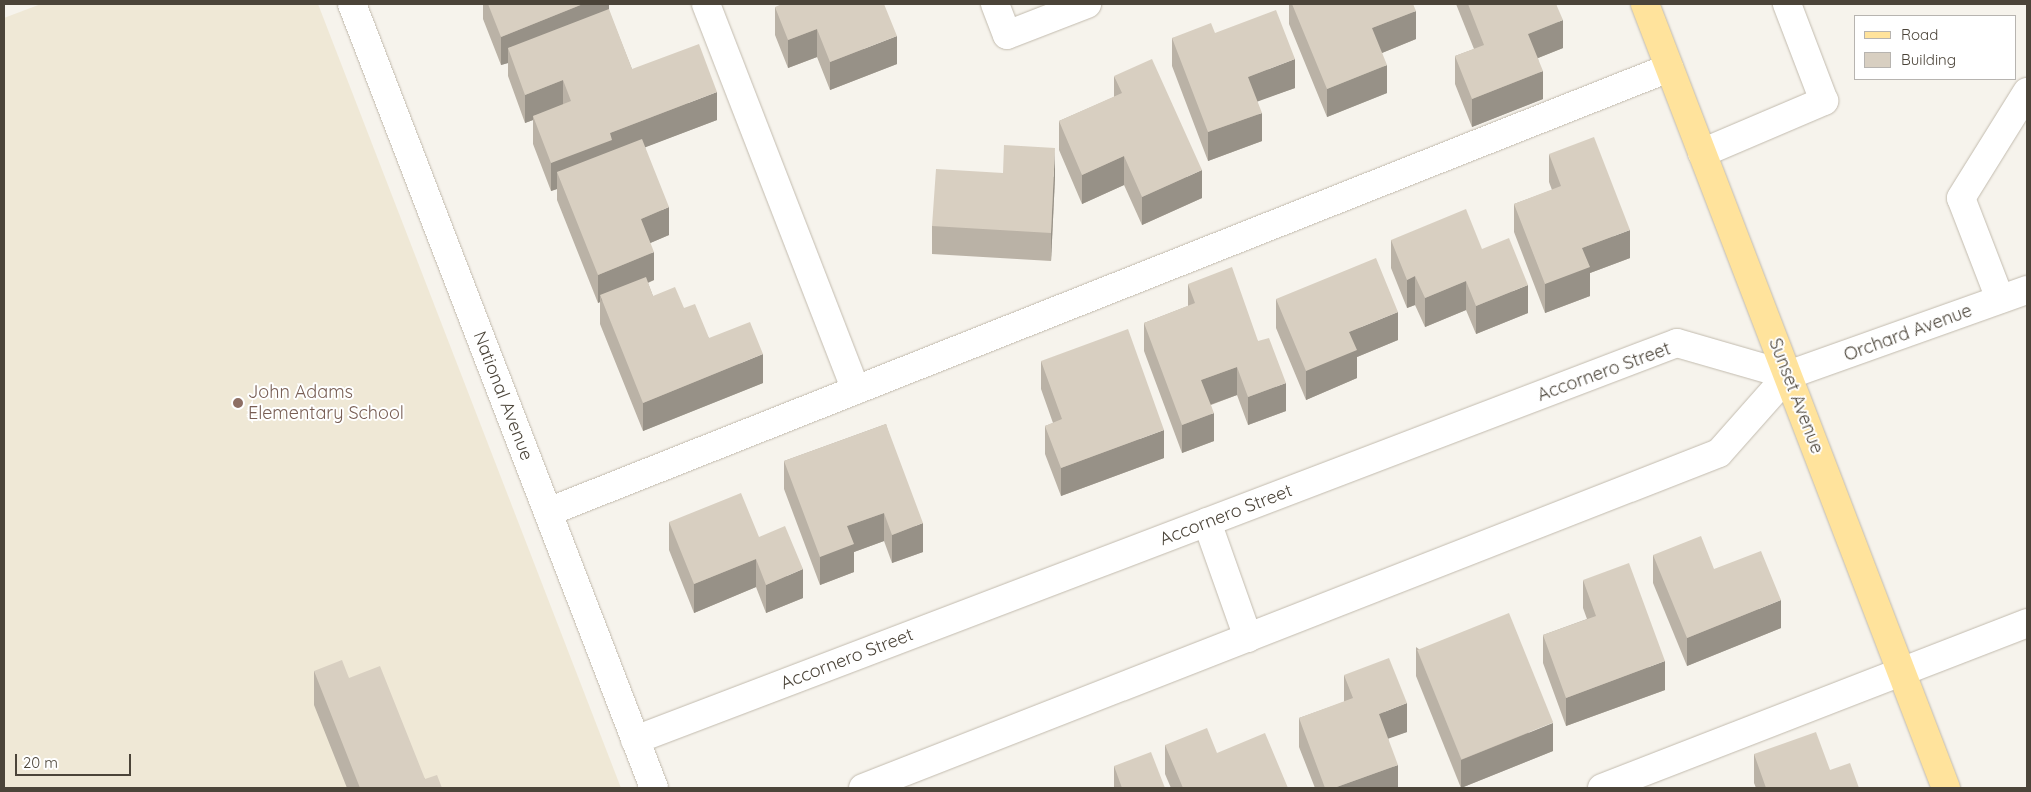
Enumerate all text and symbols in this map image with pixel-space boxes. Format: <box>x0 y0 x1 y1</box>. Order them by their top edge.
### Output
legend <box>1854 15 2016 80</box>
text: Road <box>1901 25 1938 44</box>
text: Building <box>1901 50 1956 69</box>
street label: Orchard Avenue <box>1841 300 1975 366</box>
street label: National Avenue <box>468 328 538 464</box>
street label: Sunset Avenue <box>1764 335 1828 457</box>
street label: Accornero Street <box>1534 338 1674 406</box>
place label: John Adams Elementary School <box>248 382 404 424</box>
marker: John Adams Elementary School <box>232 397 244 409</box>
street label: Accornero Street <box>1157 480 1295 550</box>
street label: Accornero Street <box>778 624 916 694</box>
scale bar <box>18 744 134 776</box>
text: 20 m <box>23 753 58 772</box>

